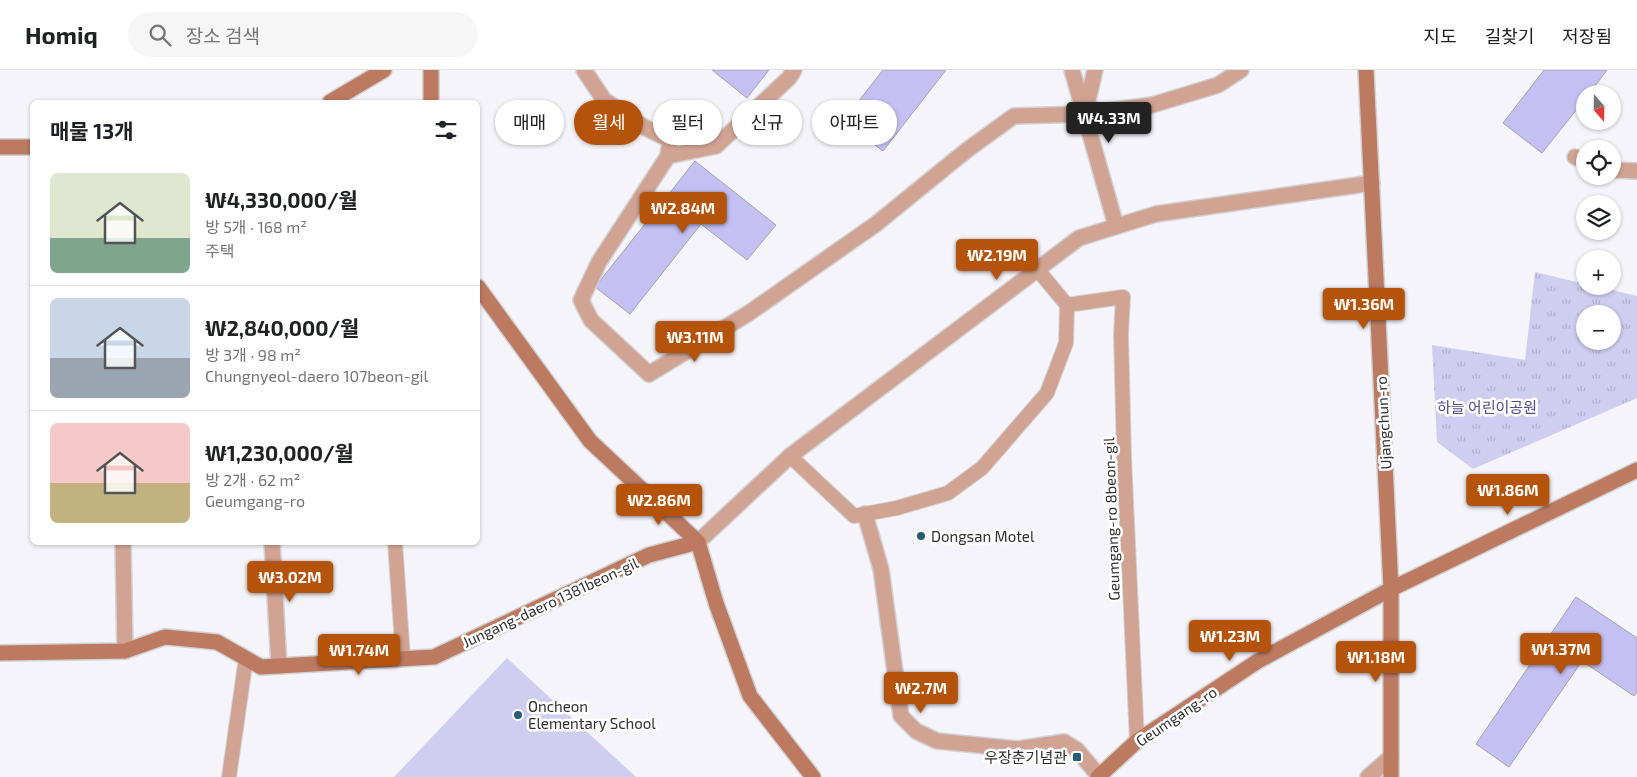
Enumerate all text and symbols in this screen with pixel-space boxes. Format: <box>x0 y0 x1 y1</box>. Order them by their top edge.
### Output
search box <box>128 12 478 57</box>
text: Homiq <box>25 20 98 49</box>
icon: search <box>146 21 174 49</box>
text: 장소 검색 <box>186 24 260 47</box>
text: 지도 <box>1424 25 1457 47</box>
text: 길찾기 <box>1485 25 1534 47</box>
text: 저장됨 <box>1562 25 1612 47</box>
north arrow <box>1576 85 1621 130</box>
map controls <box>1576 85 1621 350</box>
chip: 매매 <box>495 100 564 145</box>
chip: 월세 <box>574 100 643 145</box>
chip: 필터 <box>653 100 722 145</box>
chip: 신규 <box>732 100 802 145</box>
chip: 아파트 <box>812 100 897 145</box>
pin: ₩4.33M <box>1068 102 1150 144</box>
text: ₩4.33M <box>1077 108 1141 127</box>
icon: filters <box>432 116 460 144</box>
text: 매물 13개 <box>50 118 133 143</box>
button: locate <box>1576 140 1621 185</box>
text: ₩4,330,000/월 <box>205 187 358 212</box>
pin: ₩2.84M <box>642 191 724 234</box>
icon: home <box>90 193 150 253</box>
button: layers <box>1576 195 1621 240</box>
text: ₩2.84M <box>651 198 715 217</box>
text: 방 5개 · 168 m² <box>205 217 307 236</box>
pin: ₩2.19M <box>956 238 1038 281</box>
text: 주택 <box>205 241 234 260</box>
text: ₩2.19M <box>967 245 1027 264</box>
button: + <box>1576 250 1621 295</box>
pin: ₩1.36M <box>1323 288 1405 330</box>
text: ₩1.36M <box>1334 294 1394 313</box>
button: − <box>1576 305 1621 350</box>
text: ₩2,840,000/월 <box>205 315 359 340</box>
icon: home <box>90 318 150 378</box>
pin: ₩3.11M <box>654 320 736 363</box>
text: ₩3.11M <box>666 327 724 346</box>
text: 방 3개 · 98 m² <box>205 345 301 364</box>
text: Chungnyeol-daero 107beon-gil <box>205 366 428 385</box>
street label: Ujangchun-ro <box>1372 376 1395 470</box>
park label: 하늘 어린이공원 <box>1437 398 1537 416</box>
street label: Geumgang-ro 8beon-gil <box>1099 436 1123 601</box>
text: ₩1,230,000/월 <box>205 440 354 465</box>
icon: home <box>90 443 150 503</box>
text: 방 2개 · 62 m² <box>205 470 300 489</box>
pin: ₩1.86M <box>1467 474 1549 516</box>
text: ₩1.86M <box>1477 480 1539 499</box>
pin: ₩2.86M <box>618 484 700 526</box>
text: ₩2.86M <box>627 490 691 509</box>
text: Geumgang-ro <box>205 491 305 510</box>
place label: Dongsan Motel <box>931 527 1035 545</box>
marker: Dongsan Motel <box>915 530 927 542</box>
street label: Jungang-daero 1381beon-gil <box>459 553 641 651</box>
pin: ₩3.02M <box>249 560 331 603</box>
text: ₩3.02M <box>258 567 322 586</box>
pin: ₩1.23M <box>1189 620 1271 662</box>
text: ₩1.23M <box>1200 626 1260 645</box>
pin: ₩1.37M <box>1520 632 1602 675</box>
pin: ₩1.74M <box>318 634 400 676</box>
text: ₩1.37M <box>1531 639 1591 658</box>
text: ₩1.74M <box>329 640 389 659</box>
pin: ₩1.18M <box>1335 640 1417 683</box>
text: ₩1.18M <box>1347 647 1405 666</box>
pin: ₩2.7M <box>886 672 956 714</box>
text: ₩2.7M <box>895 678 947 697</box>
street label: Geumgang-ro <box>1132 682 1220 750</box>
place label: Oncheon Elementary School <box>528 697 656 732</box>
marker: Oncheon Elementary School <box>512 709 524 721</box>
place label: 우장춘기념관 <box>984 748 1067 766</box>
marker: 우장춘기념관 <box>1071 751 1083 763</box>

